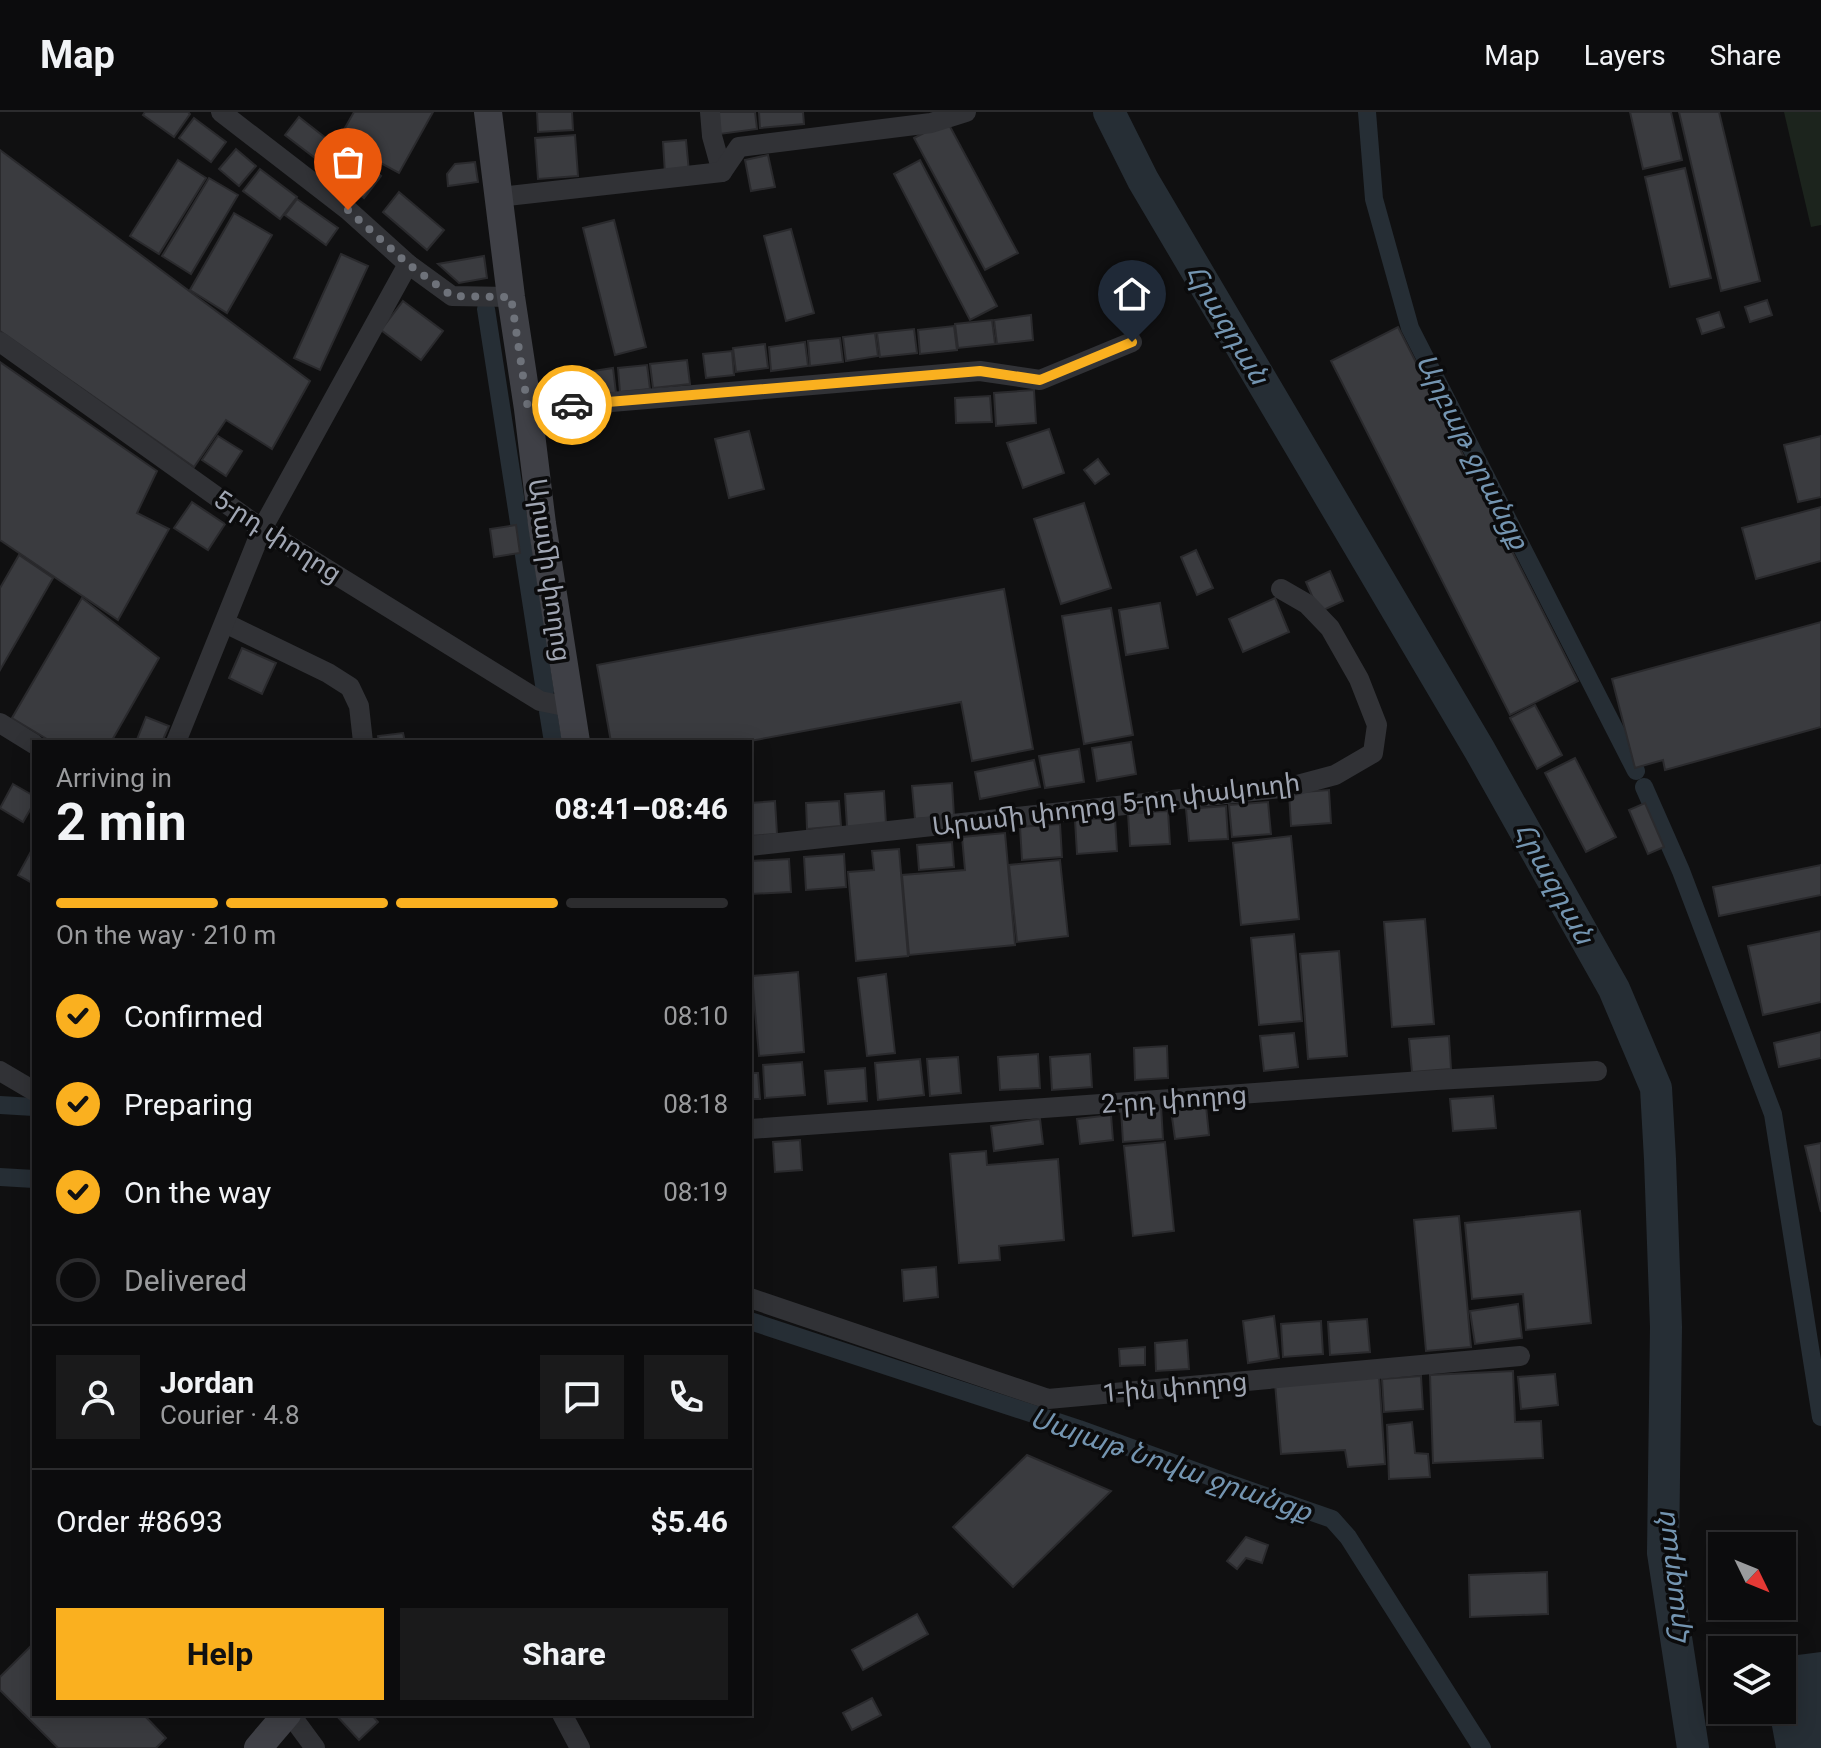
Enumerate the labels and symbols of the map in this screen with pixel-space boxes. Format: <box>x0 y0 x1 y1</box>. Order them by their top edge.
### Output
pin <box>314 128 382 210</box>
water label: Հրազդան <box>1179 258 1277 391</box>
pin <box>1098 260 1166 342</box>
water label: Արբաթ ջրանցք <box>1409 348 1537 556</box>
courier <box>532 365 612 445</box>
street label: Արամի փողոց <box>522 476 578 664</box>
street label: 5-րդ փողոց <box>209 484 347 588</box>
street label: Արամի փողոց 5-րդ փակուղի <box>930 767 1302 841</box>
water label: Հրազդան <box>1508 817 1602 951</box>
street label: 2-րդ փողոց <box>1100 1079 1248 1119</box>
street label: 1-ին փողոց <box>1101 1366 1249 1408</box>
water label: Սայաթ Նովա ջրանցք <box>1026 1401 1317 1529</box>
water label: Հրազդան <box>1648 1509 1695 1647</box>
north arrow <box>1708 1532 1796 1620</box>

